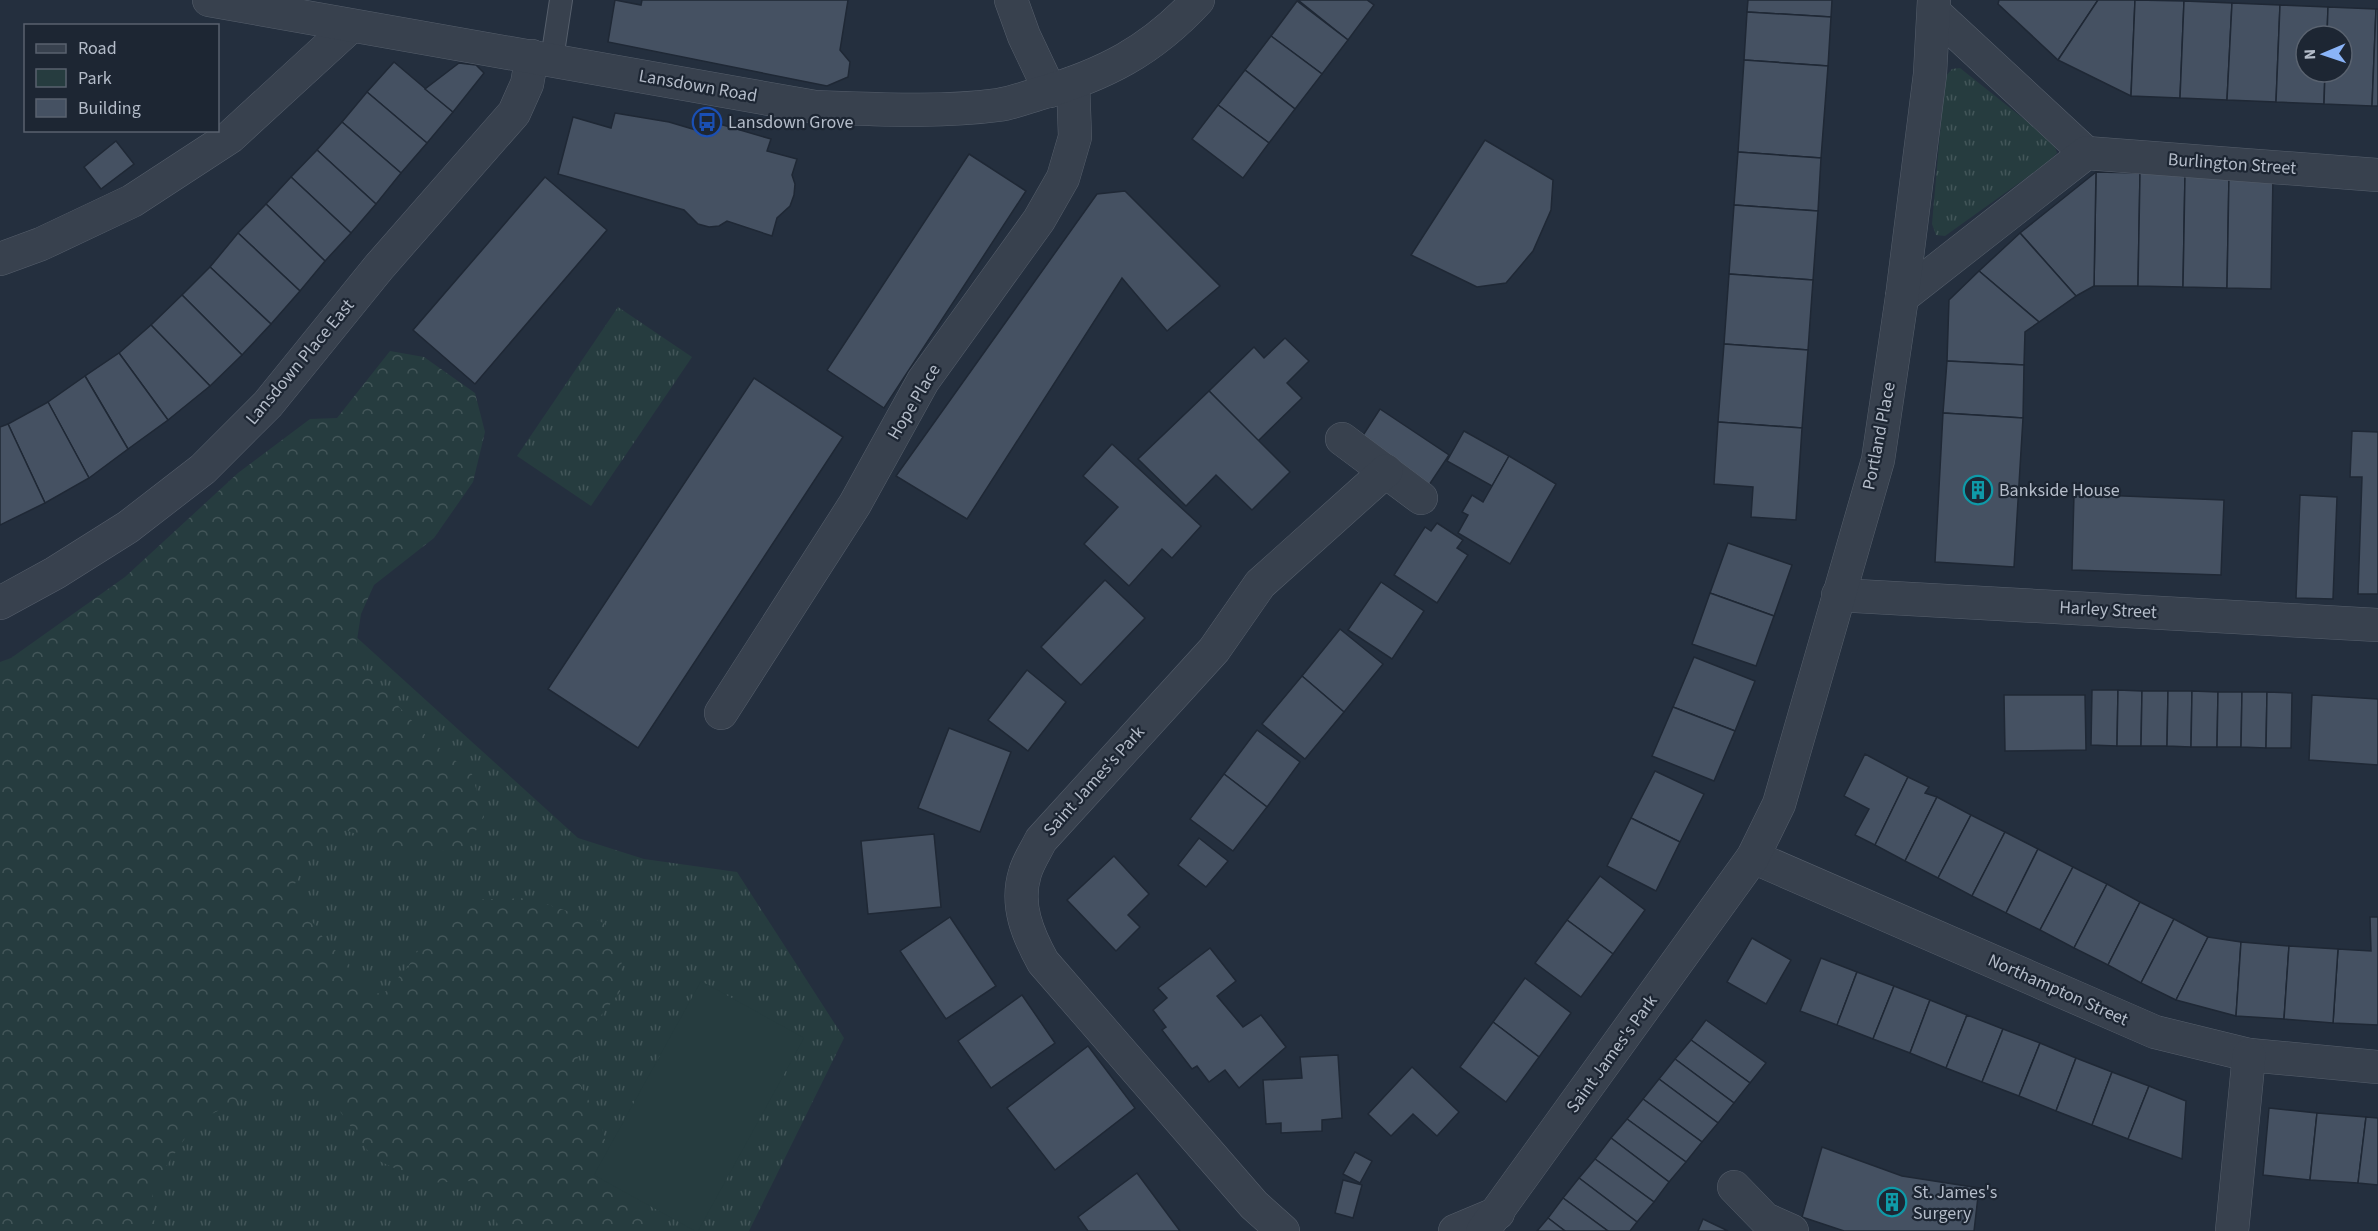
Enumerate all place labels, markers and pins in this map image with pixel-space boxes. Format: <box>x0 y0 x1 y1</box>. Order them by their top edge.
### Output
bus stop icon: Lansdown Grove <box>691 106 723 138</box>
place label: Lansdown Grove <box>728 110 853 135</box>
building icon: Bankside House <box>1962 474 1994 506</box>
place label: Bankside House <box>1999 478 2120 503</box>
place label: St. James's Surgery <box>1913 1180 1997 1226</box>
building icon: St. James's Surgery <box>1876 1186 1908 1218</box>

